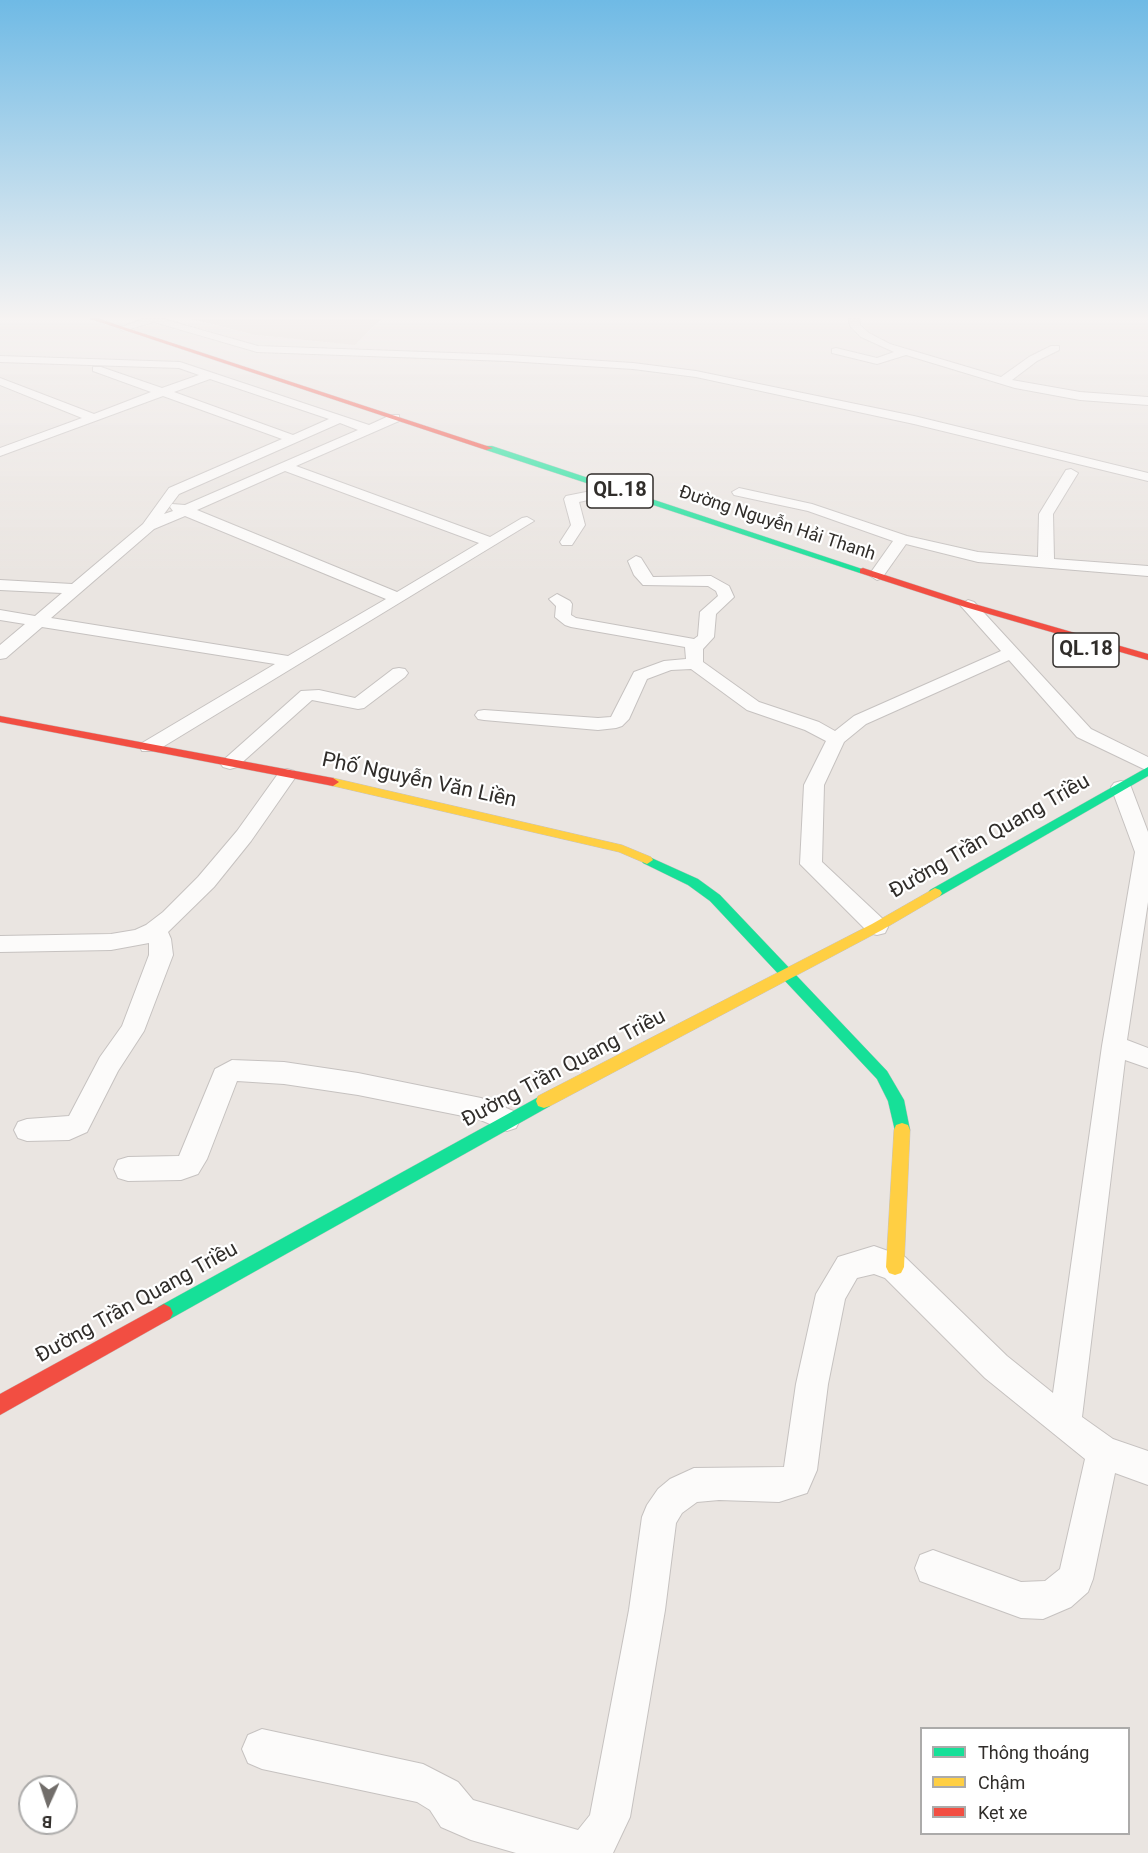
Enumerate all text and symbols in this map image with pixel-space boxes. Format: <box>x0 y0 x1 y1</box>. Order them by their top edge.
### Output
road number: QL.18 <box>587 474 653 508</box>
street label: Đường Nguyễn Hải Thanh <box>676 482 878 566</box>
road number: QL.18 <box>1053 633 1119 667</box>
street label: Phố Nguyễn Văn Liền <box>319 748 519 814</box>
street label: Đường Trần Quang Triều <box>885 769 1095 905</box>
street label: Đường Trần Quang Triều <box>458 1005 670 1133</box>
street label: Đường Trần Quang Triều <box>32 1237 242 1369</box>
legend <box>920 1727 1130 1835</box>
text: Thông thoáng <box>978 1742 1089 1763</box>
text: Chậm <box>978 1772 1025 1793</box>
north arrow <box>18 1775 78 1835</box>
text: Kẹt xe <box>978 1802 1027 1823</box>
text: B <box>42 1812 53 1831</box>

